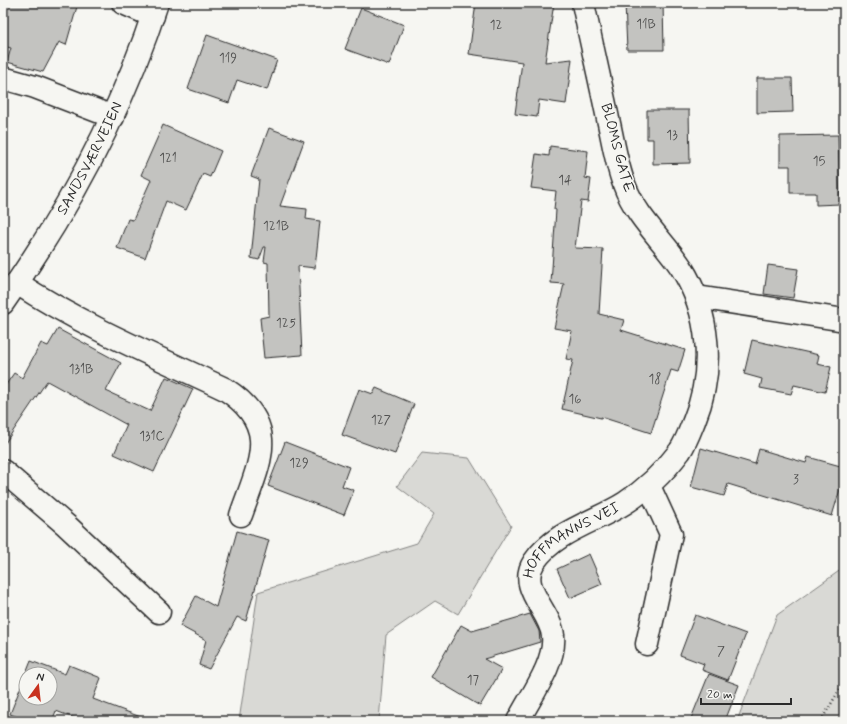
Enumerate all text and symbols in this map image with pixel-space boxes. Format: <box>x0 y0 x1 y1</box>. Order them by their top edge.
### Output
house number: 11B <box>636 16 656 33</box>
house number: 12 <box>490 17 502 34</box>
house number: 119 <box>219 50 237 67</box>
street label: SANDSVÆRVEIEN <box>53 99 128 219</box>
street label: BLOMS GATE <box>595 101 639 195</box>
house number: 13 <box>666 127 678 144</box>
house number: 121 <box>159 150 177 167</box>
house number: 15 <box>813 153 825 170</box>
house number: 14 <box>558 172 572 189</box>
house number: 121B <box>263 218 289 235</box>
house number: 125 <box>276 315 296 332</box>
house number: 131B <box>69 361 93 378</box>
house number: 18 <box>649 371 661 388</box>
house number: 16 <box>568 391 582 408</box>
house number: 127 <box>371 412 391 429</box>
house number: 131C <box>139 428 165 445</box>
house number: 129 <box>289 455 309 472</box>
house number: 3 <box>793 471 799 488</box>
street label: HOFFMANNS VEI <box>519 498 624 579</box>
house number: 7 <box>717 643 725 660</box>
north arrow <box>18 666 58 706</box>
text: N <box>35 670 46 685</box>
house number: 17 <box>467 672 480 689</box>
scale bar <box>701 680 791 706</box>
text: 20 m <box>707 687 733 703</box>

